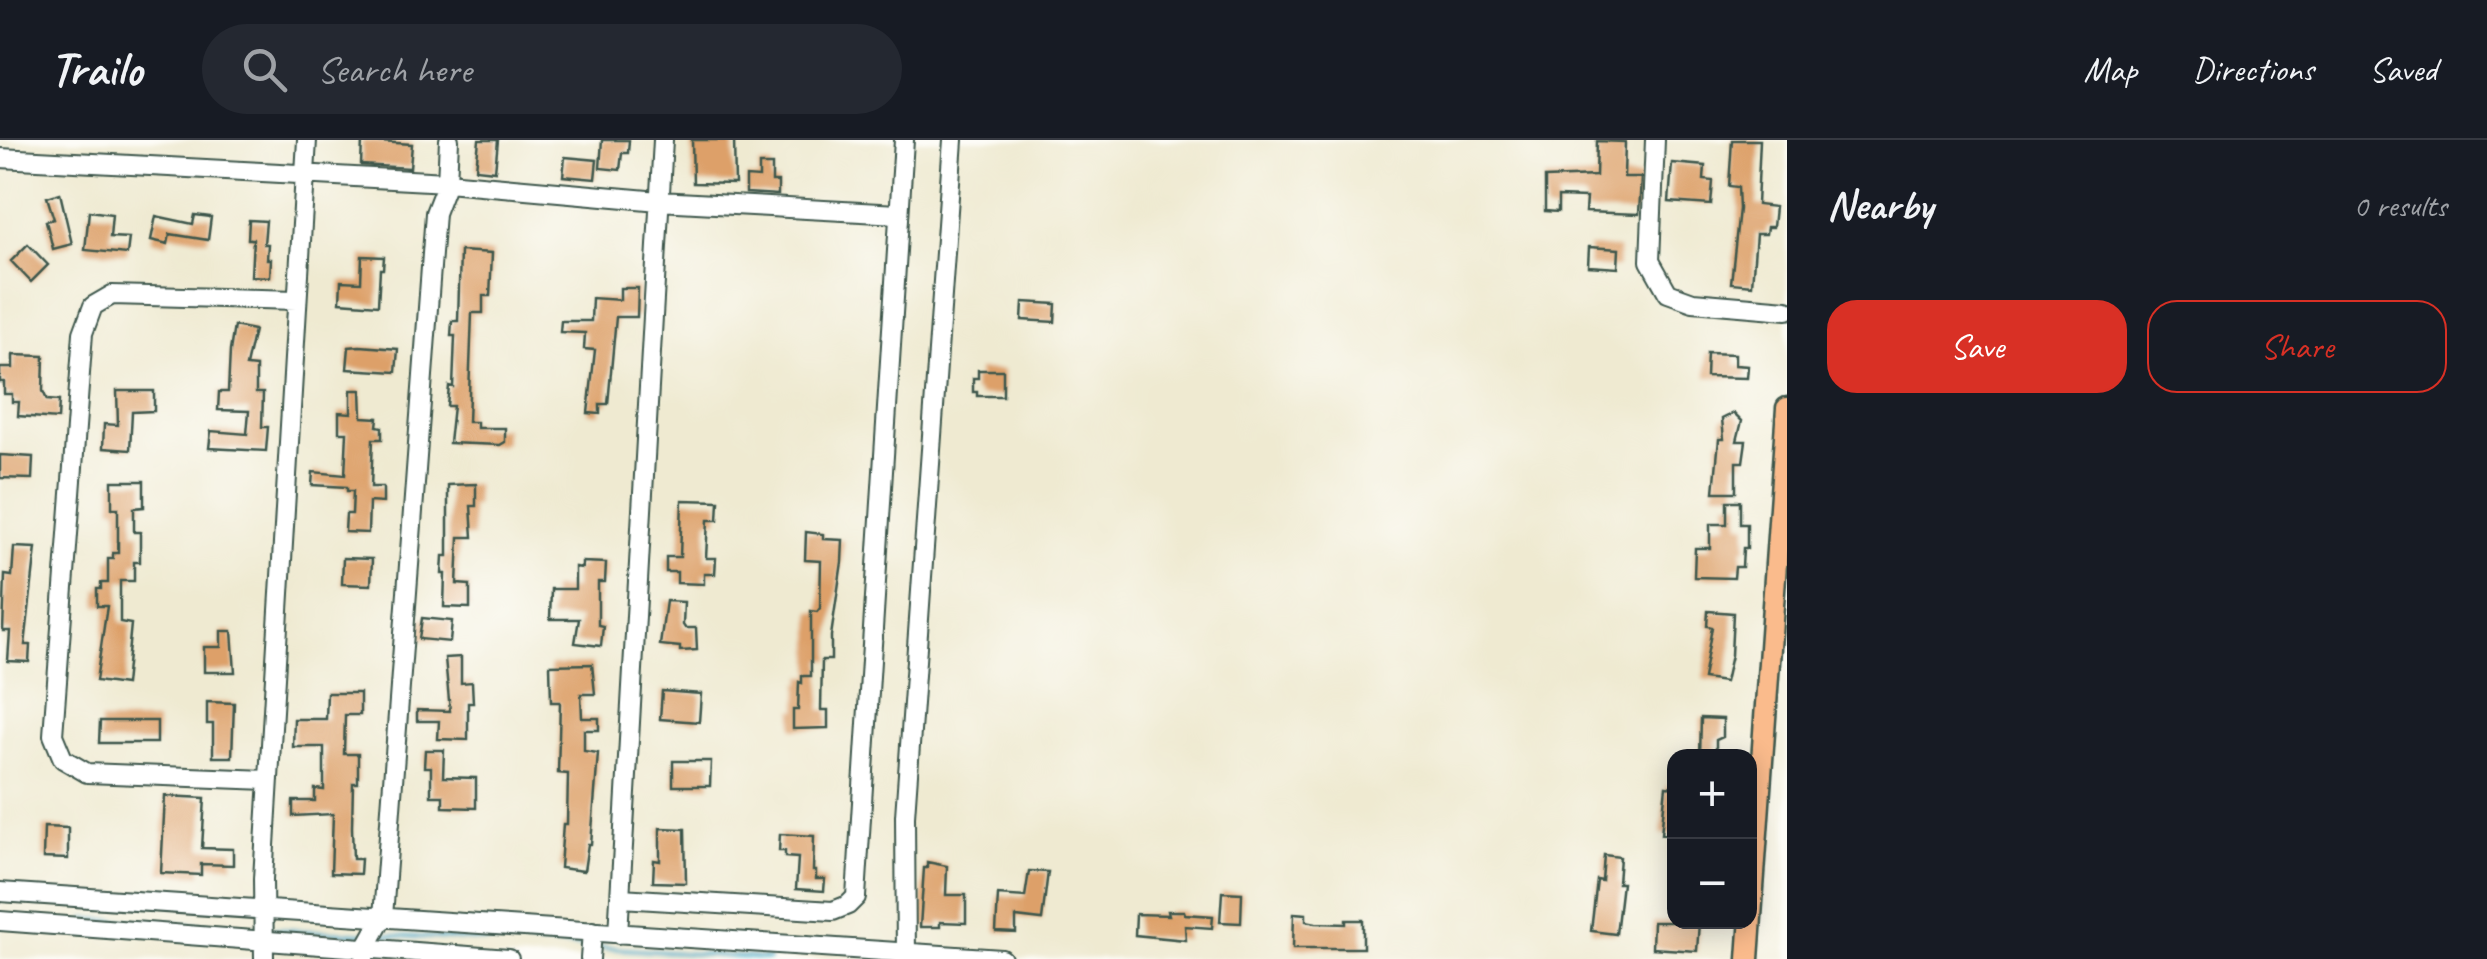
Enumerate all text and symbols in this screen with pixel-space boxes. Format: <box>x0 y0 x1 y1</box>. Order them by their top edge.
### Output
search box <box>202 24 902 114</box>
text: Trailo <box>50 39 142 99</box>
icon: search <box>237 42 292 97</box>
text: Search here <box>317 46 472 93</box>
text: Map <box>2084 47 2137 92</box>
text: Directions <box>2192 47 2314 92</box>
text: Saved <box>2369 47 2437 92</box>
text: Nearby <box>1827 179 1933 232</box>
text: 0 results <box>2353 185 2447 226</box>
button: Save <box>1827 300 2127 393</box>
button: Share <box>2147 300 2447 393</box>
map controls <box>1667 749 1757 929</box>
button: + <box>1667 749 1757 839</box>
button: − <box>1667 839 1757 929</box>

